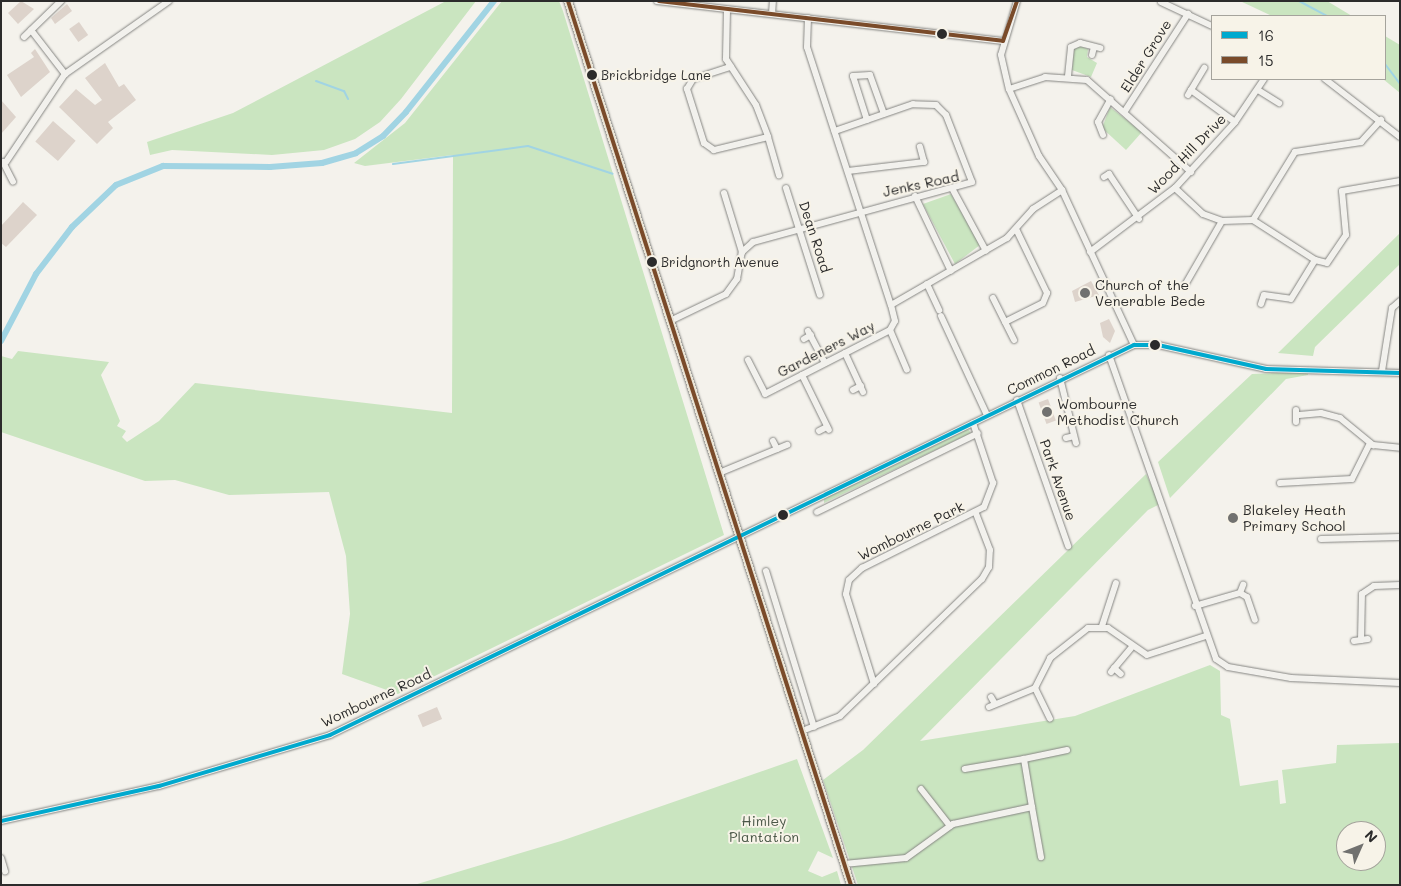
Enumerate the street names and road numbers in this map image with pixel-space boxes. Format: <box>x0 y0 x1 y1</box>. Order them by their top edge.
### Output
street label: Elder Grove <box>1117 17 1175 95</box>
street label: Wood Hill Drive <box>1144 110 1230 198</box>
street label: Jenks Road <box>881 168 961 200</box>
street label: Dean Road <box>796 199 834 275</box>
street label: Gardeners Way <box>775 317 877 381</box>
street label: Common Road <box>1004 341 1098 399</box>
street label: Park Avenue <box>1036 437 1080 523</box>
street label: Wombourne Park <box>855 498 967 564</box>
street label: Wombourne Road <box>318 665 434 731</box>

